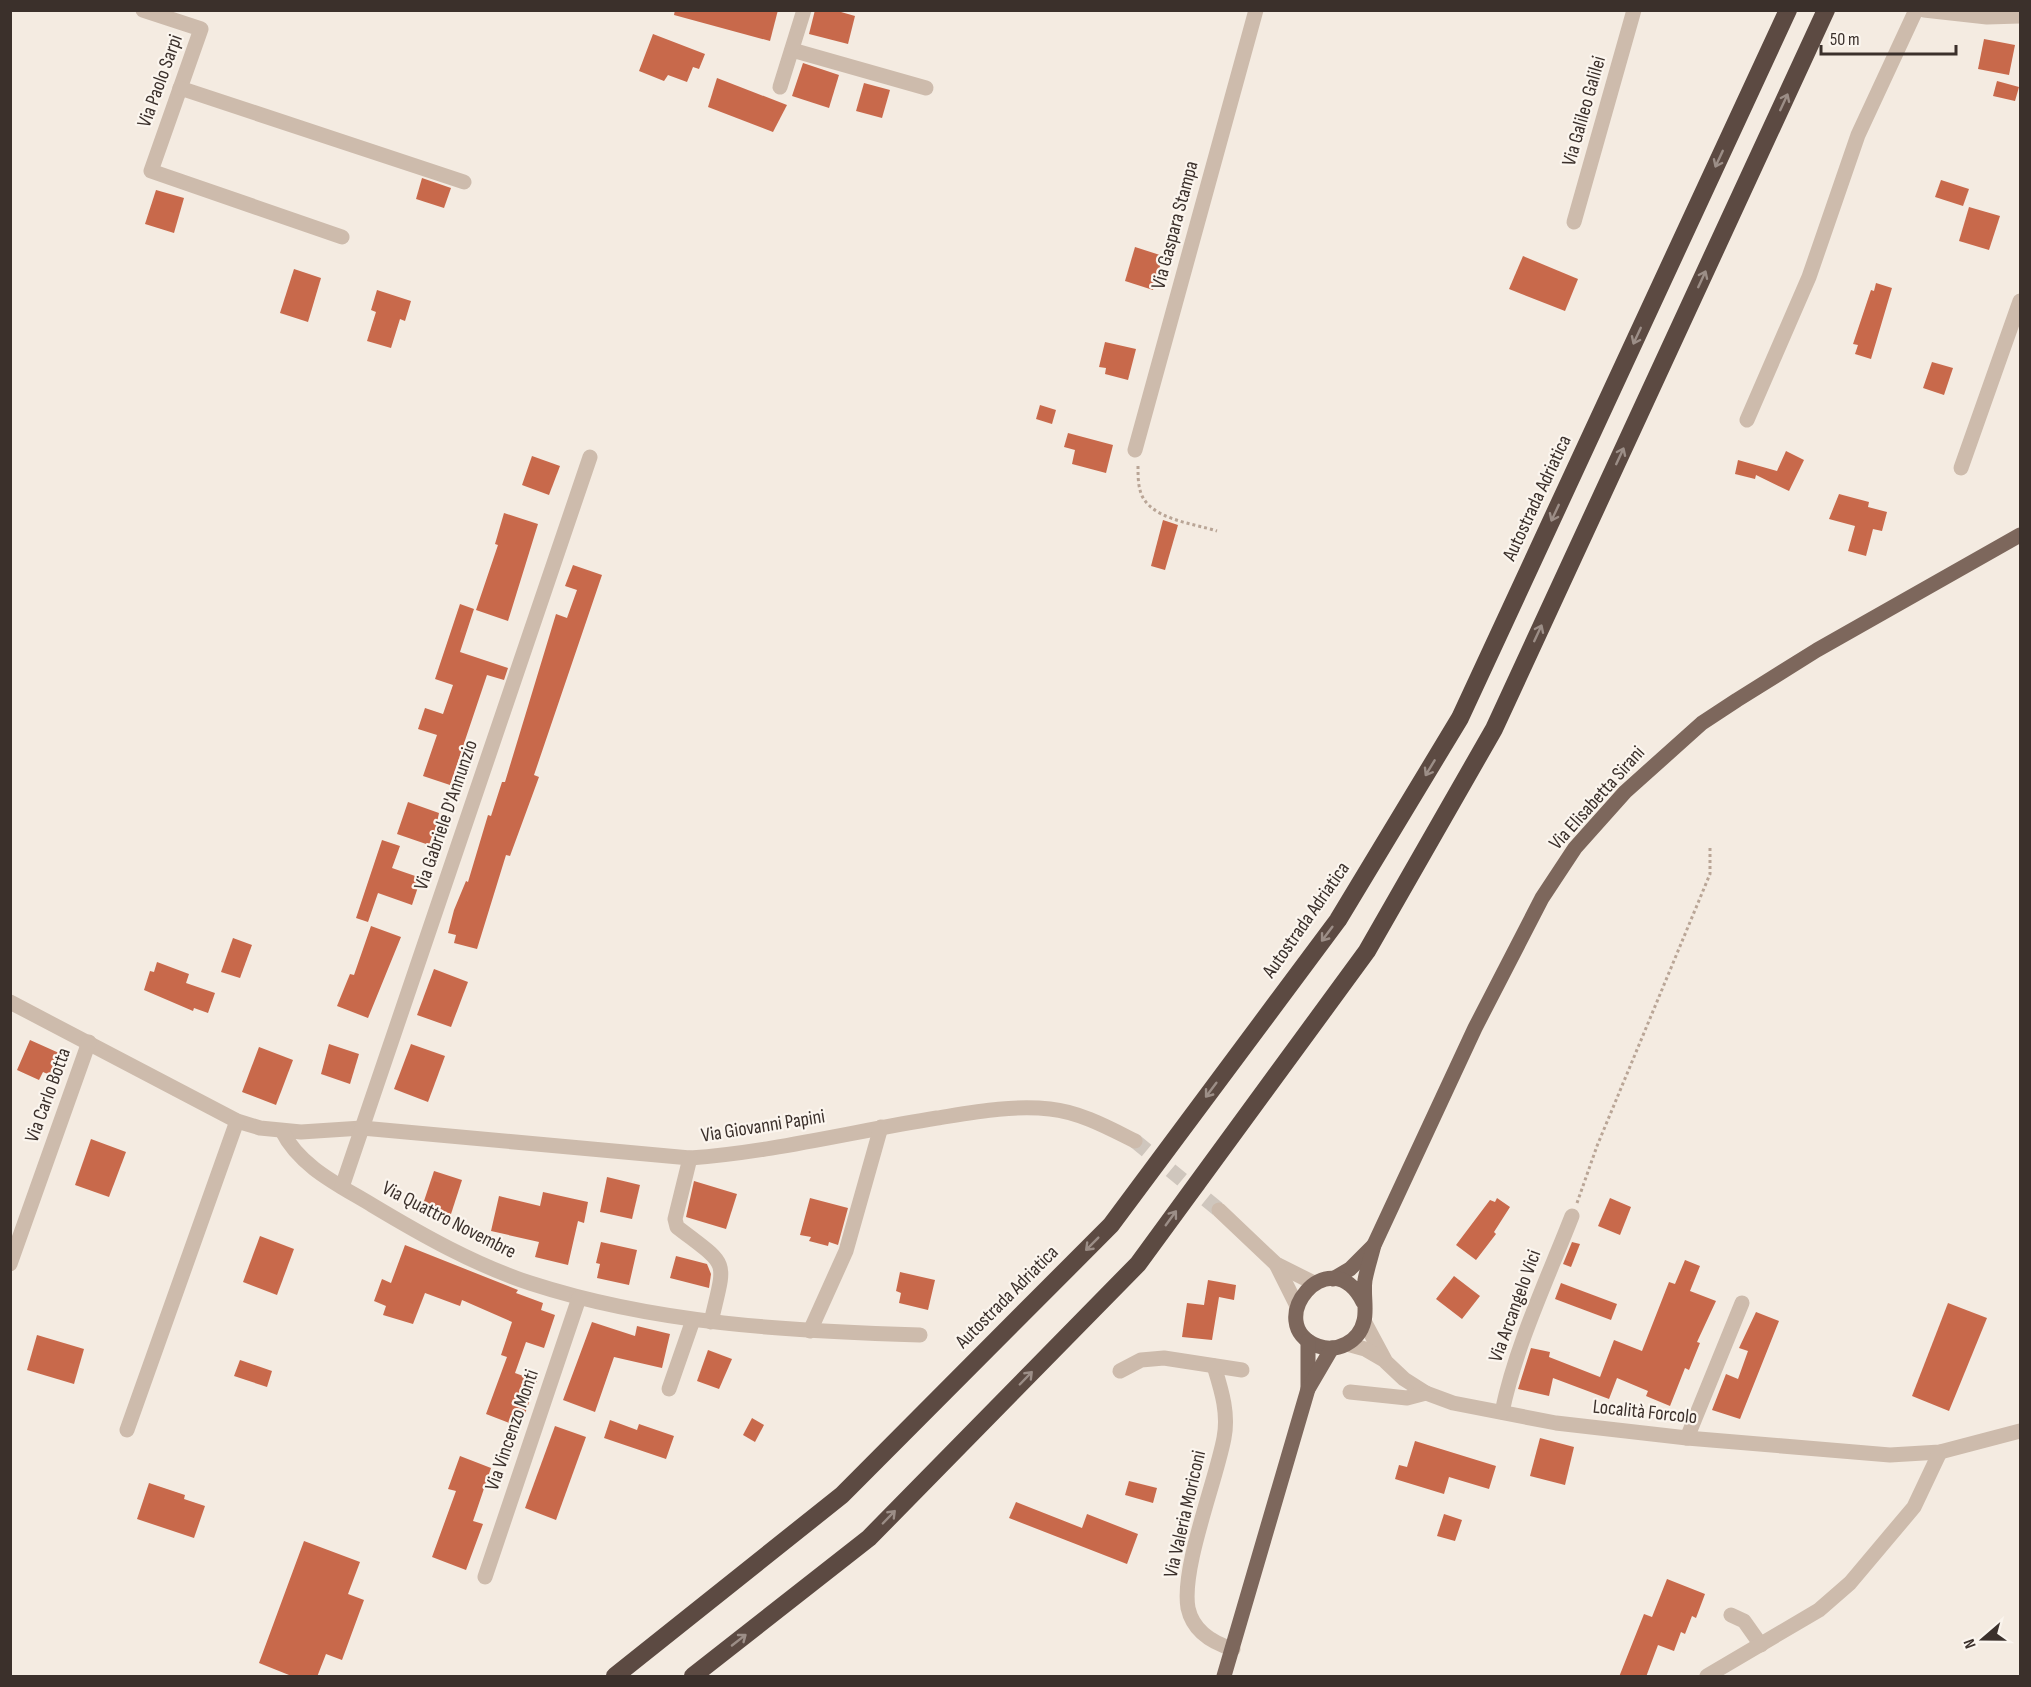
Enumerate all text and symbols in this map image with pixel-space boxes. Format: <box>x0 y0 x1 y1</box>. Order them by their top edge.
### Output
scale bar <box>1821 18 1956 56</box>
text: 50 m <box>1830 29 1860 50</box>
street label: Via Paolo Sarpi <box>132 31 188 131</box>
street label: Via Galileo Galilei <box>1557 53 1611 169</box>
one-way arrow <box>1778 94 1790 112</box>
one-way arrow <box>1713 149 1725 167</box>
street label: Via Gaspara Stampa <box>1146 158 1204 292</box>
one-way arrow <box>1696 271 1708 289</box>
one-way arrow <box>1631 326 1643 344</box>
street label: Autostrada Adriatica <box>1497 431 1577 566</box>
one-way arrow <box>1615 448 1627 466</box>
one-way arrow <box>1549 503 1561 521</box>
one-way arrow <box>1533 625 1545 643</box>
street label: Via Gabriele D'Annunzio <box>409 737 483 893</box>
street label: Via Elisabetta Sirani <box>1544 741 1650 855</box>
one-way arrow <box>1424 759 1436 776</box>
street label: Autostrada Adriatica <box>1257 857 1355 983</box>
one-way arrow <box>1321 926 1334 942</box>
street label: Via Carlo Botta <box>20 1045 76 1145</box>
one-way arrow <box>1205 1082 1217 1098</box>
street label: Via Giovanni Papini <box>699 1104 827 1148</box>
street label: Via Quattro Novembre <box>378 1176 520 1264</box>
one-way arrow <box>1165 1211 1177 1227</box>
one-way arrow <box>1084 1237 1099 1252</box>
street label: Autostrada Adriatica <box>950 1240 1064 1354</box>
street label: Via Arcangelo Vici <box>1484 1247 1546 1365</box>
street label: Via Vincenzo Monti <box>480 1366 544 1494</box>
one-way arrow <box>1019 1370 1033 1385</box>
street label: Località Forcolo <box>1592 1395 1698 1429</box>
street label: Via Valeria Moriconi <box>1159 1448 1211 1580</box>
one-way arrow <box>882 1509 897 1524</box>
north arrow <box>1953 1609 2013 1669</box>
one-way arrow <box>730 1634 746 1647</box>
text: N <box>1960 1636 1981 1651</box>

